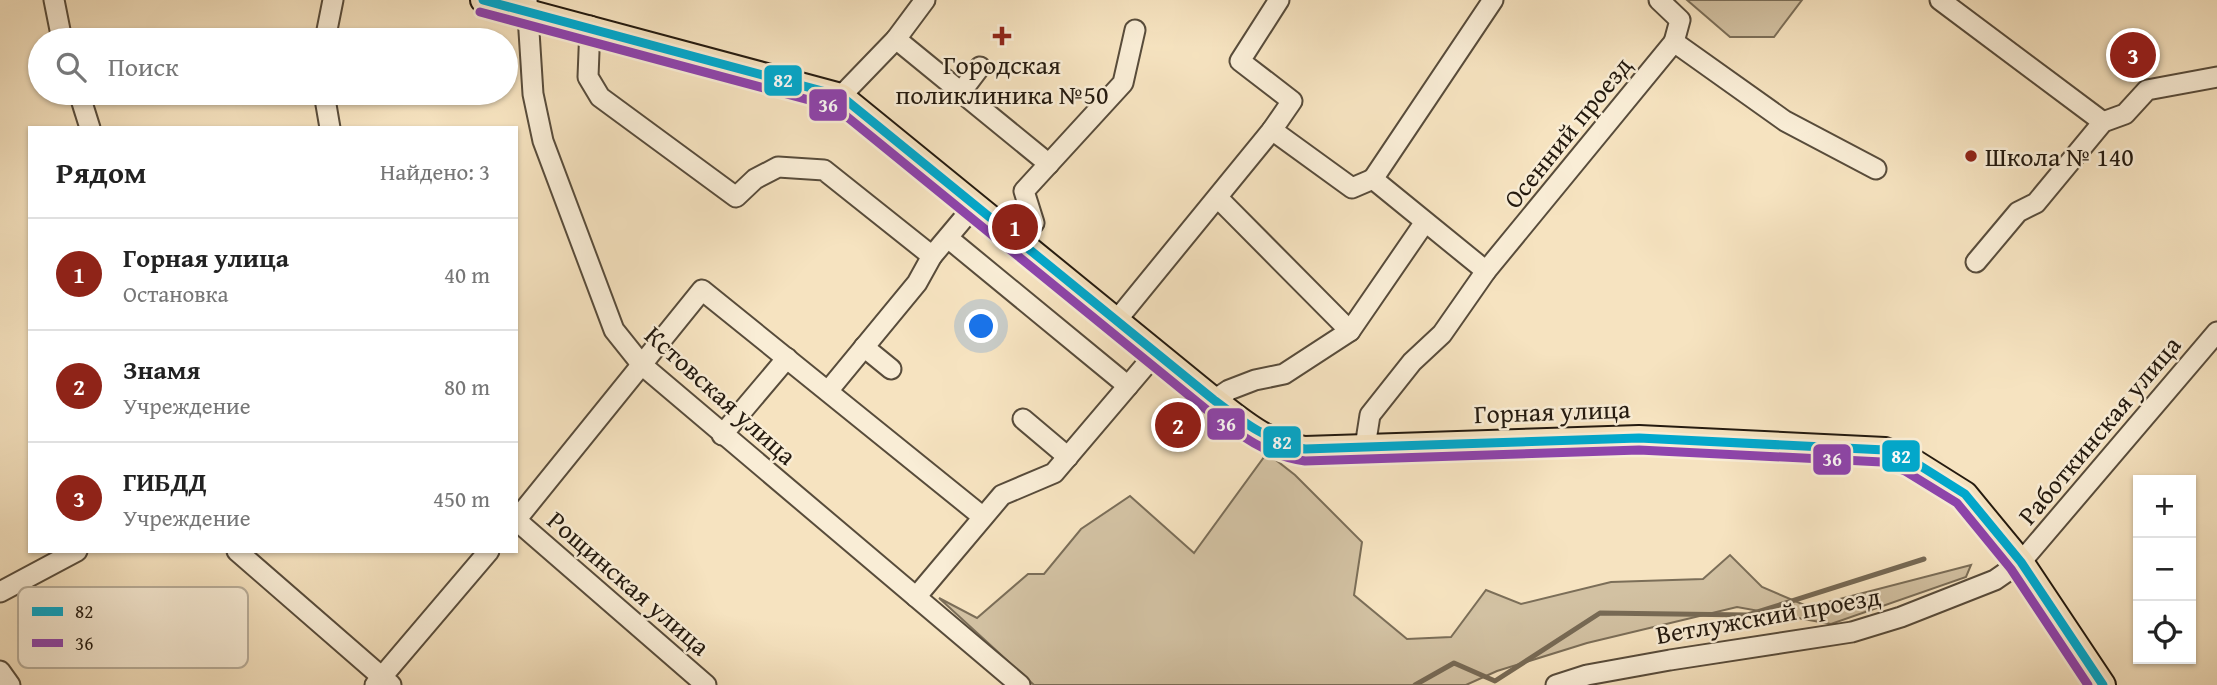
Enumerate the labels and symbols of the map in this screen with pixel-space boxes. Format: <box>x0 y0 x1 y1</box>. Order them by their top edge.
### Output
marker: Городская поликлиника №50 <box>992 26 1012 46</box>
pin: 3 <box>2110 29 2156 81</box>
place label: Городская поликлиника №50 <box>896 45 1108 114</box>
street label: Осенний проезд <box>1493 47 1641 217</box>
line badge: 82 <box>763 64 803 97</box>
text: 82 <box>773 66 793 94</box>
line badge: 36 <box>808 88 848 122</box>
text: 36 <box>818 91 838 119</box>
place label: Школа № 140 <box>1985 137 2134 176</box>
marker: Школа № 140 <box>1963 148 1979 164</box>
pin: 1 <box>992 201 1038 253</box>
your location <box>964 309 998 343</box>
street label: Кстовская улица <box>636 316 806 474</box>
street label: Работкинская улица <box>2008 327 2190 533</box>
street label: Горная улица <box>1473 389 1631 433</box>
pin: 2 <box>1155 399 1201 451</box>
line badge: 36 <box>1206 407 1246 441</box>
text: 36 <box>1216 410 1236 438</box>
line badge: 82 <box>1262 425 1302 459</box>
text: 82 <box>1272 428 1292 456</box>
line badge: 82 <box>1881 439 1921 473</box>
text: 82 <box>1891 442 1911 470</box>
line badge: 36 <box>1812 443 1852 476</box>
text: 36 <box>1822 445 1842 473</box>
street label: Рощинская улица <box>539 501 719 665</box>
street label: Ветлужский проезд <box>1653 576 1883 654</box>
legend <box>18 587 248 668</box>
text: 82 <box>75 597 93 625</box>
text: 36 <box>75 629 93 657</box>

